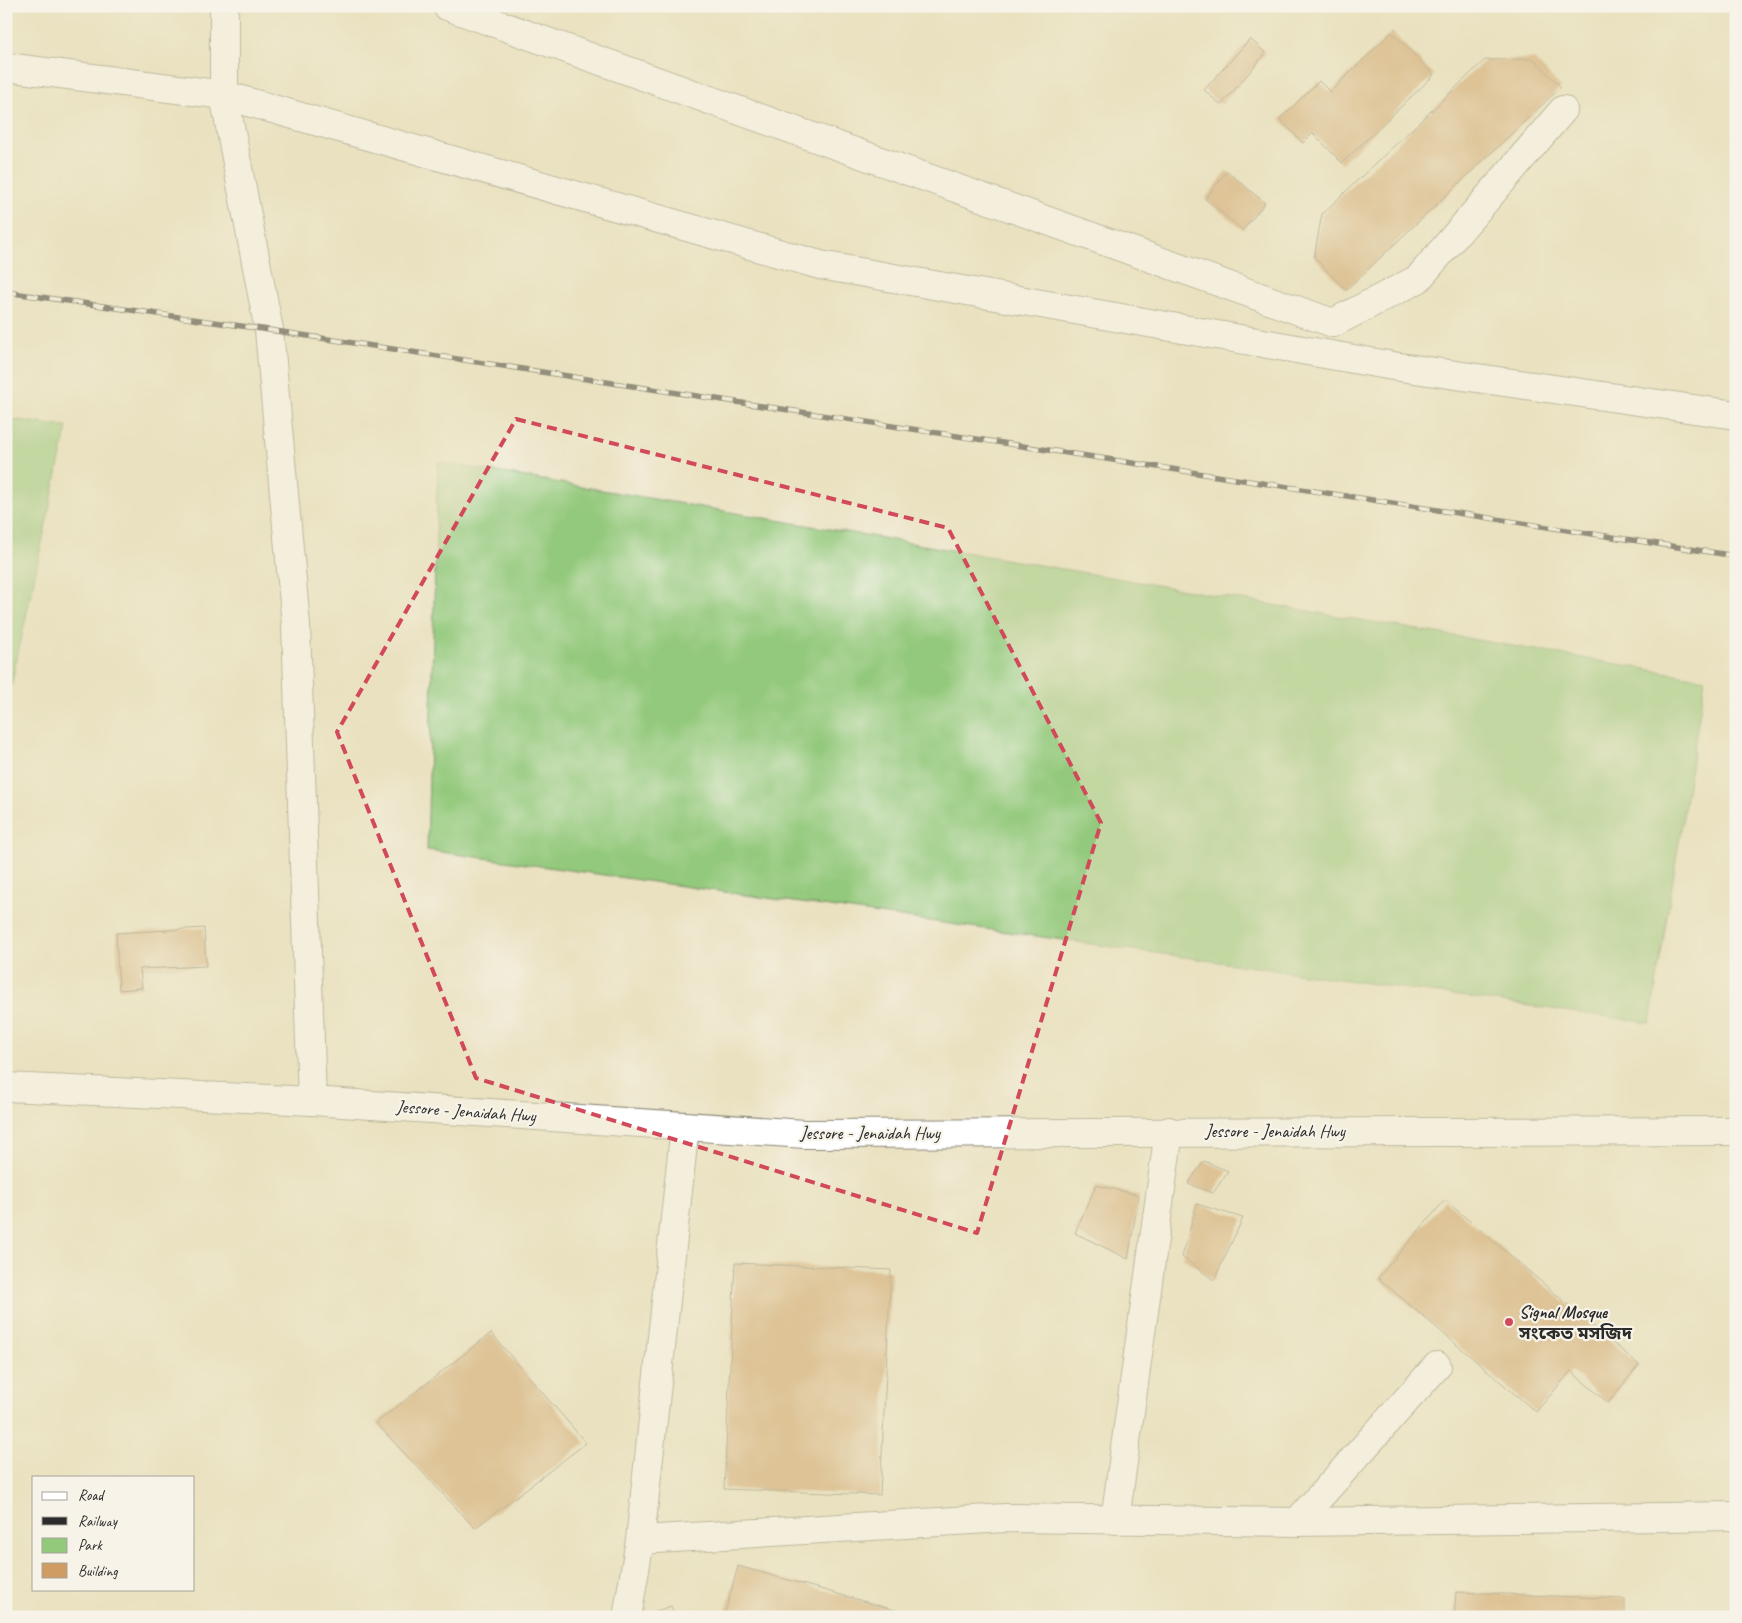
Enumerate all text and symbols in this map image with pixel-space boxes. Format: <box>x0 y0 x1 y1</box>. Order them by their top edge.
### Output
street label: Jessore - Jenaidah Hwy <box>395 1095 538 1127</box>
street label: Jessore - Jenaidah Hwy <box>1204 1120 1347 1142</box>
street label: Jessore - Jenaidah Hwy <box>799 1122 942 1144</box>
place label: Signal Mosque সংকেত মসজিদ <box>1518 1301 1633 1344</box>
marker: Signal Mosque সংকেত মসজিদ <box>1503 1316 1515 1328</box>
legend <box>32 1476 195 1590</box>
text: Road <box>78 1486 105 1505</box>
text: Railway <box>78 1512 119 1531</box>
text: Park <box>78 1536 103 1555</box>
text: Building <box>78 1562 118 1581</box>

